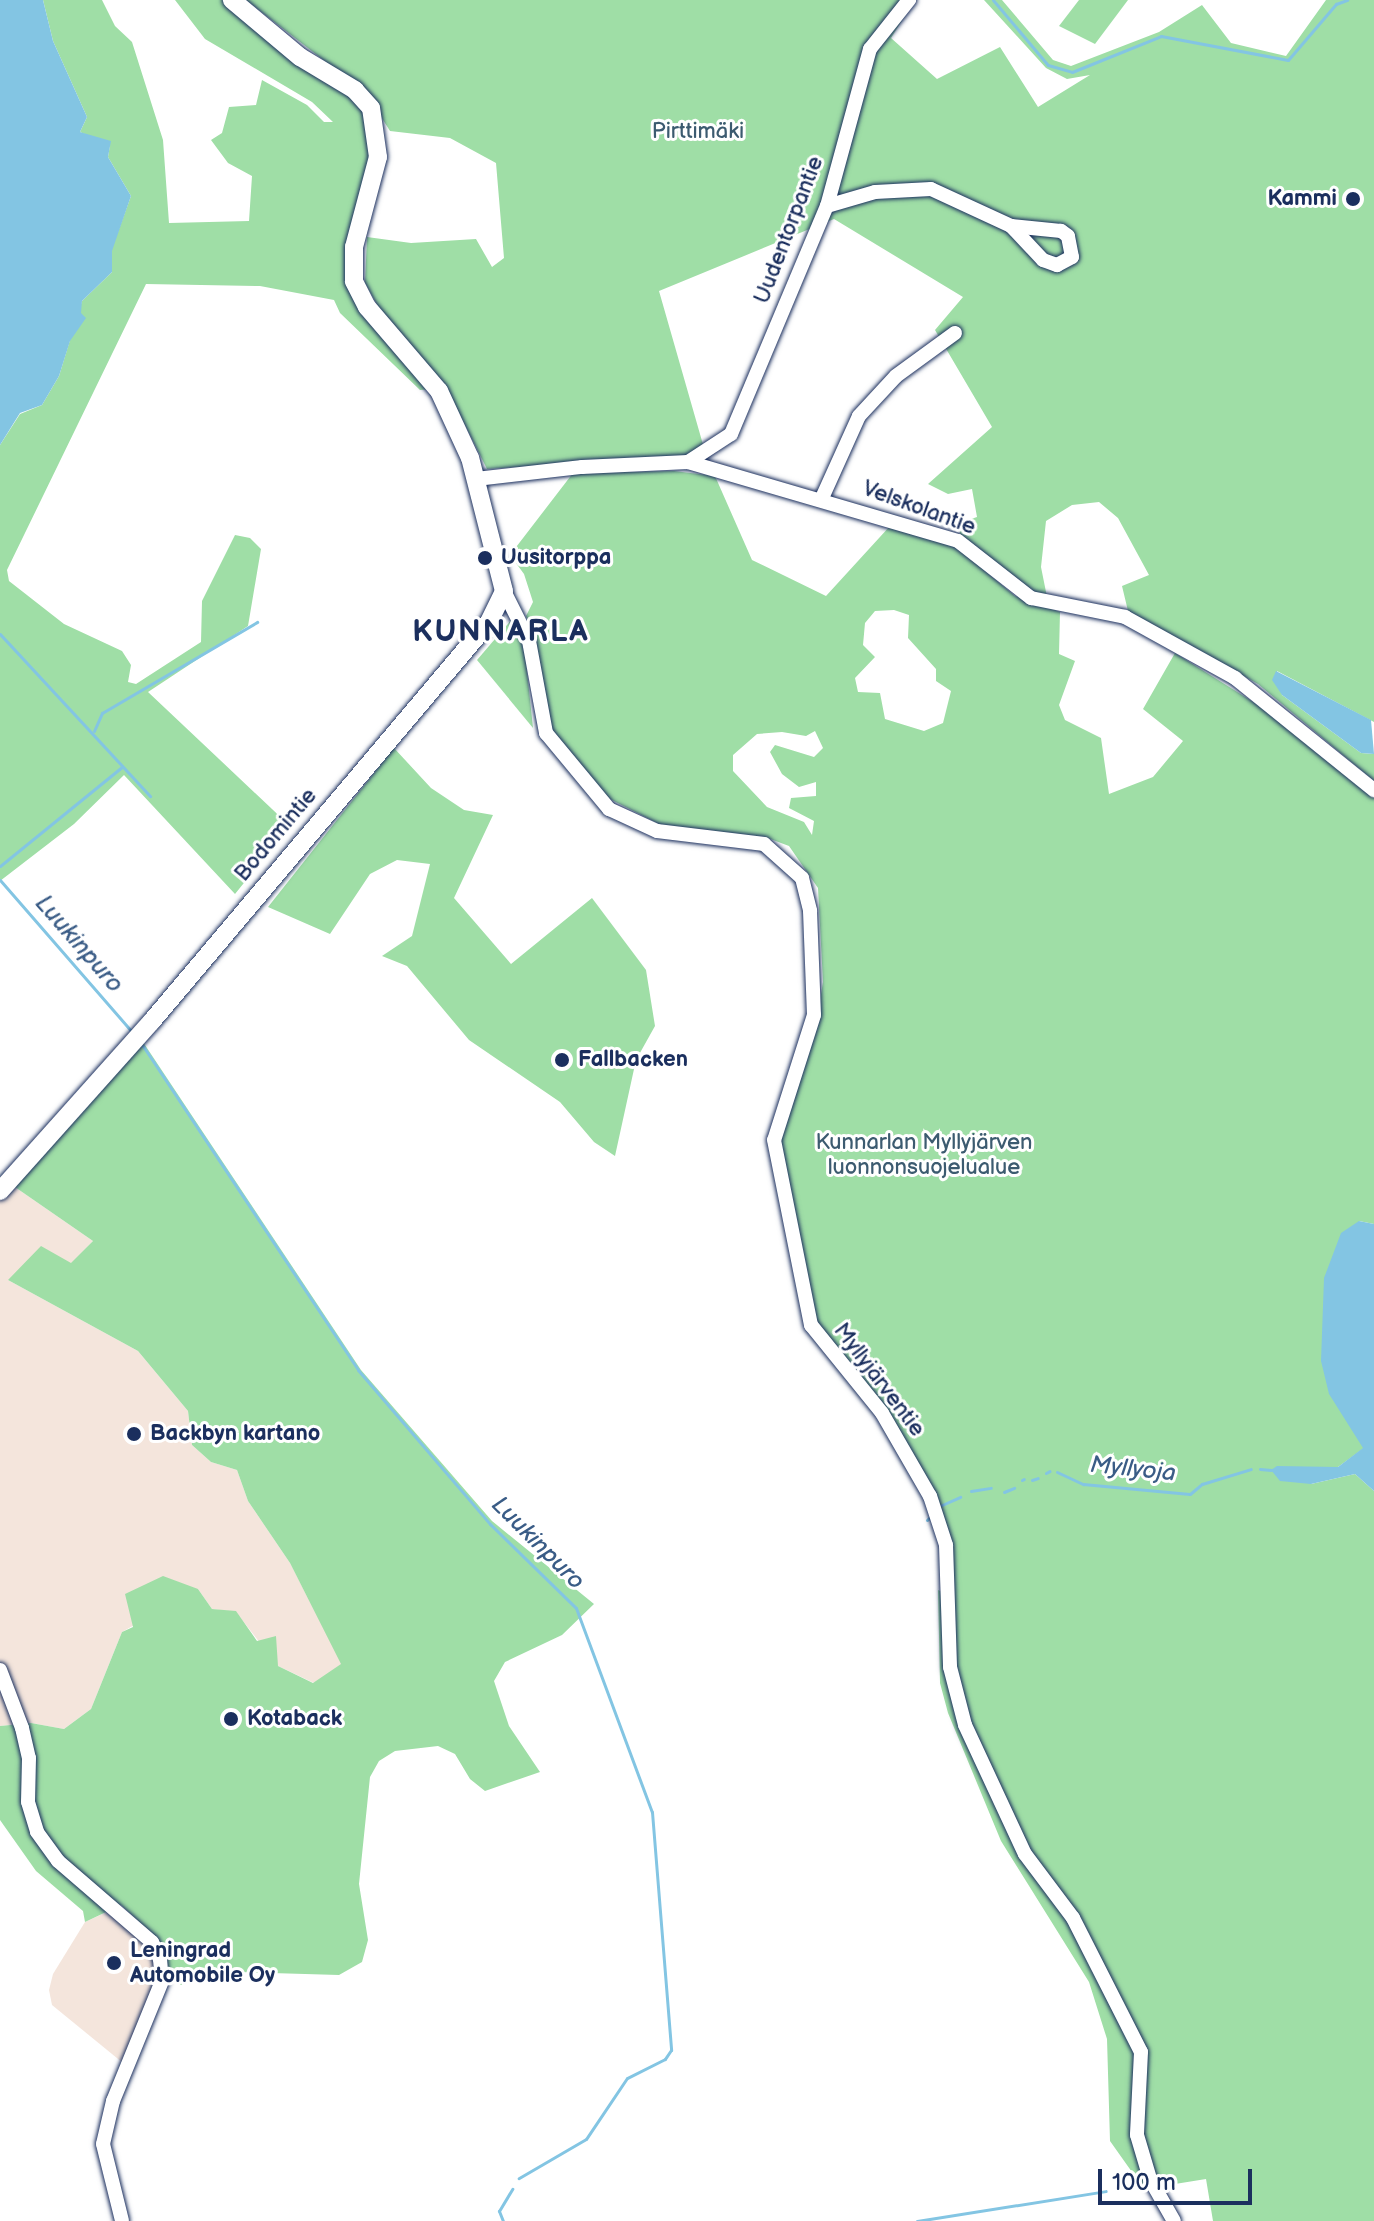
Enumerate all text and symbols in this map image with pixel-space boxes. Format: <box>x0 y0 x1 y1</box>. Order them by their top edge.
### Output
park label: Pirttimäki <box>652 119 744 145</box>
street label: Uudentorpantie <box>749 153 829 307</box>
place label: Kammi <box>1267 186 1337 212</box>
marker: Kammi <box>1344 190 1362 208</box>
street label: Velskolantie <box>859 475 979 541</box>
place label: Uusitorppa <box>501 545 611 571</box>
marker: Uusitorppa <box>476 549 494 567</box>
district label: KUNNARLA <box>412 614 590 650</box>
street label: Bodomintie <box>229 783 323 887</box>
water label: Luukinpuro <box>29 889 129 999</box>
place label: Fallbacken <box>578 1047 688 1073</box>
marker: Fallbacken <box>553 1051 571 1069</box>
park label: Kunnarlan Myllyjärven luonnonsuojelualue <box>816 1129 1032 1180</box>
street label: Myllyjärventie <box>828 1318 930 1442</box>
place label: Backbyn kartano <box>150 1421 320 1447</box>
marker: Backbyn kartano <box>125 1425 143 1443</box>
water label: Myllyoja <box>1089 1450 1177 1488</box>
water label: Luukinpuro <box>486 1491 590 1595</box>
place label: Kotaback <box>247 1706 342 1732</box>
marker: Kotaback <box>222 1710 240 1728</box>
place label: Leningrad Automobile Oy <box>130 1937 275 1988</box>
marker: Leningrad Automobile Oy <box>105 1954 123 1972</box>
scale bar <box>1102 2153 1256 2203</box>
text: 100 m <box>1112 2168 1176 2197</box>

